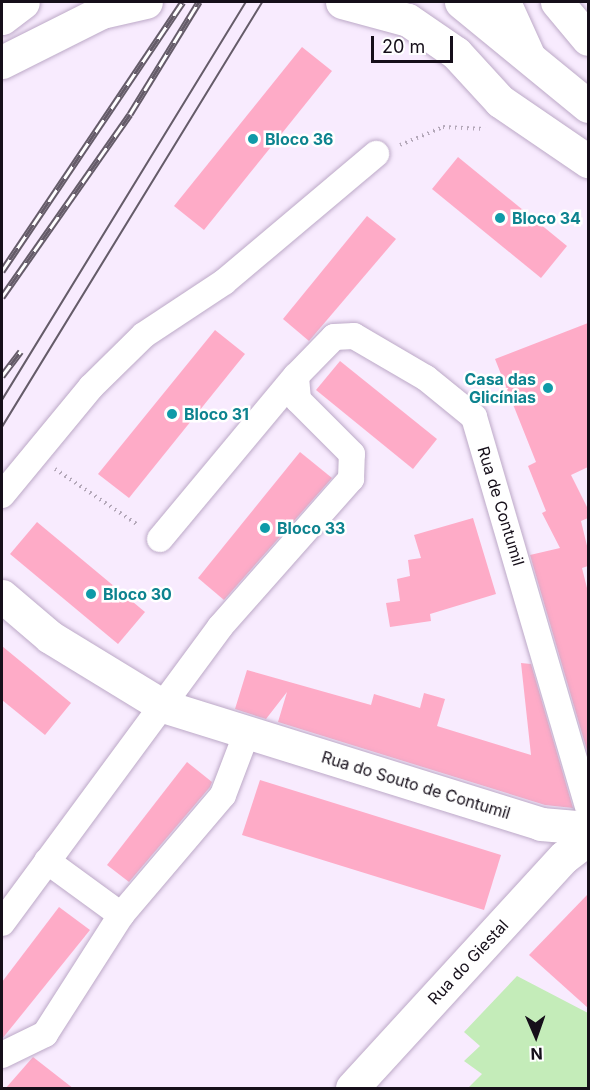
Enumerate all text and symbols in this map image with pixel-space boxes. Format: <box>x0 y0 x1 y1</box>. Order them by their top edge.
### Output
scale bar <box>374 24 456 62</box>
text: 20 m <box>382 36 425 57</box>
place label: Bloco 36 <box>265 129 333 149</box>
marker: Bloco 36 <box>246 132 260 146</box>
place label: Bloco 34 <box>512 208 581 228</box>
marker: Bloco 34 <box>493 211 507 225</box>
place label: Casa das Glicínias <box>464 369 536 407</box>
marker: Casa das Glicínias <box>541 381 555 395</box>
place label: Bloco 31 <box>184 404 249 424</box>
marker: Bloco 31 <box>165 407 179 421</box>
street label: Rua de Contumil <box>474 444 528 568</box>
place label: Bloco 33 <box>277 518 345 538</box>
marker: Bloco 33 <box>258 521 272 535</box>
place label: Bloco 30 <box>103 584 172 604</box>
marker: Bloco 30 <box>84 587 98 601</box>
street label: Rua do Souto de Contumil <box>319 747 513 823</box>
street label: Rua do Giestal <box>424 916 512 1008</box>
north arrow <box>506 1006 566 1066</box>
text: N <box>530 1044 543 1064</box>

